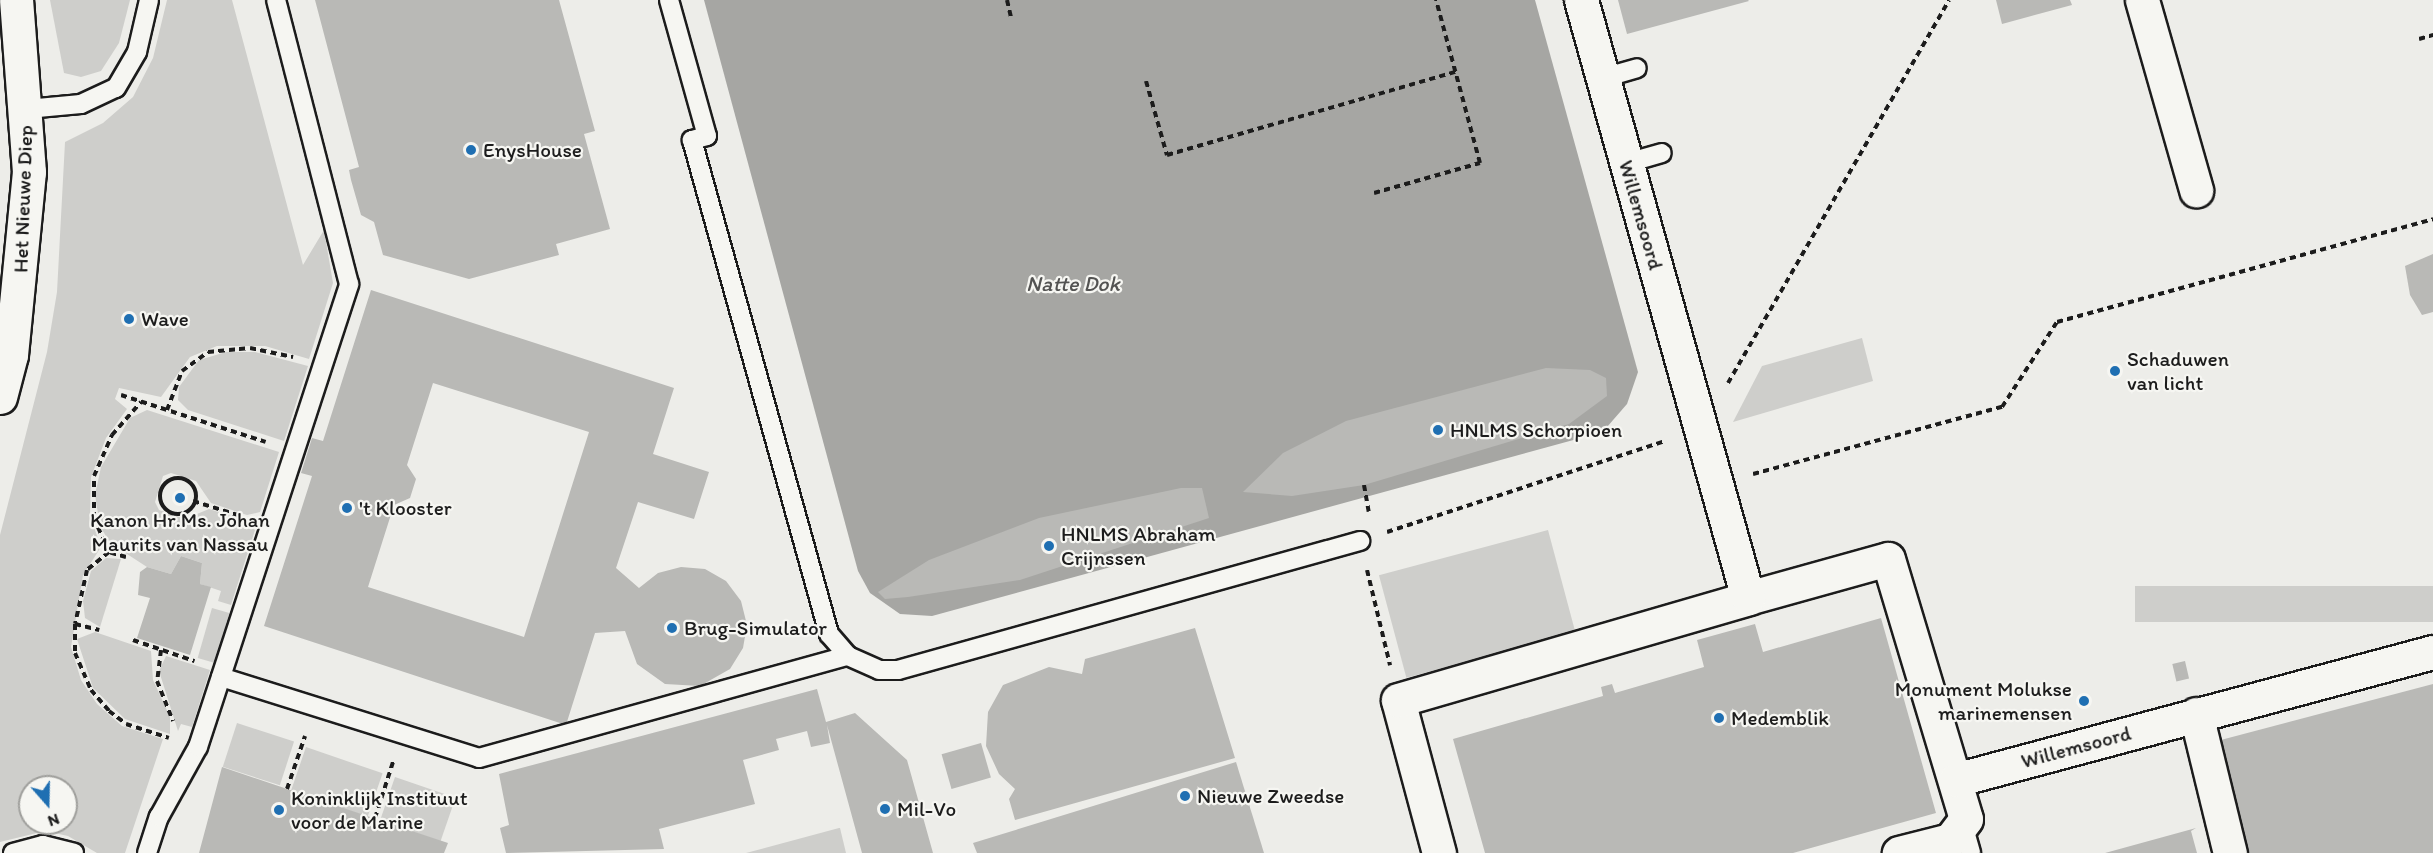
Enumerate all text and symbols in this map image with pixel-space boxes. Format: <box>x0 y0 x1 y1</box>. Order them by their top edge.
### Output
street label: Het Nieuwe Diep <box>8 125 38 273</box>
place label: EnysHouse <box>483 137 582 163</box>
marker: EnysHouse <box>464 143 478 157</box>
street label: Willemsoord <box>1613 157 1669 273</box>
water label: Natte Dok <box>1026 271 1120 297</box>
place label: Wave <box>141 306 189 332</box>
marker: Wave <box>122 312 136 326</box>
place label: Schaduwen van licht <box>2127 346 2229 396</box>
marker: Schaduwen van licht <box>2108 364 2122 378</box>
place label: HNLMS Schorpioen <box>1450 417 1622 443</box>
marker: HNLMS Schorpioen <box>1431 423 1445 437</box>
marker: Kanon Hr.Ms. Johan Maurits van Nassau <box>173 491 187 505</box>
place label: 't Klooster <box>359 495 452 521</box>
marker: 't Klooster <box>340 501 354 515</box>
place label: Kanon Hr.Ms. Johan Maurits van Nassau <box>90 507 270 557</box>
place label: HNLMS Abraham Crijnssen <box>1061 521 1216 571</box>
marker: HNLMS Abraham Crijnssen <box>1042 539 1056 553</box>
place label: Brug-Simulator <box>684 615 827 641</box>
marker: Brug-Simulator <box>665 621 679 635</box>
place label: Monument Molukse marinemensen <box>1895 676 2072 726</box>
marker: Monument Molukse marinemensen <box>2077 694 2091 708</box>
place label: Medemblik <box>1731 705 1829 731</box>
marker: Medemblik <box>1712 711 1726 725</box>
street label: Willemsoord <box>2018 720 2134 774</box>
north arrow <box>18 775 78 835</box>
place label: Nieuwe Zweedse <box>1197 783 1344 809</box>
place label: Koninklijk Instituut voor de Marine <box>291 785 468 835</box>
marker: Nieuwe Zweedse <box>1178 789 1192 803</box>
place label: Mil-Vo <box>897 796 956 822</box>
marker: Mil-Vo <box>878 802 892 816</box>
marker: Koninklijk Instituut voor de Marine <box>272 803 286 817</box>
text: N <box>45 810 62 831</box>

